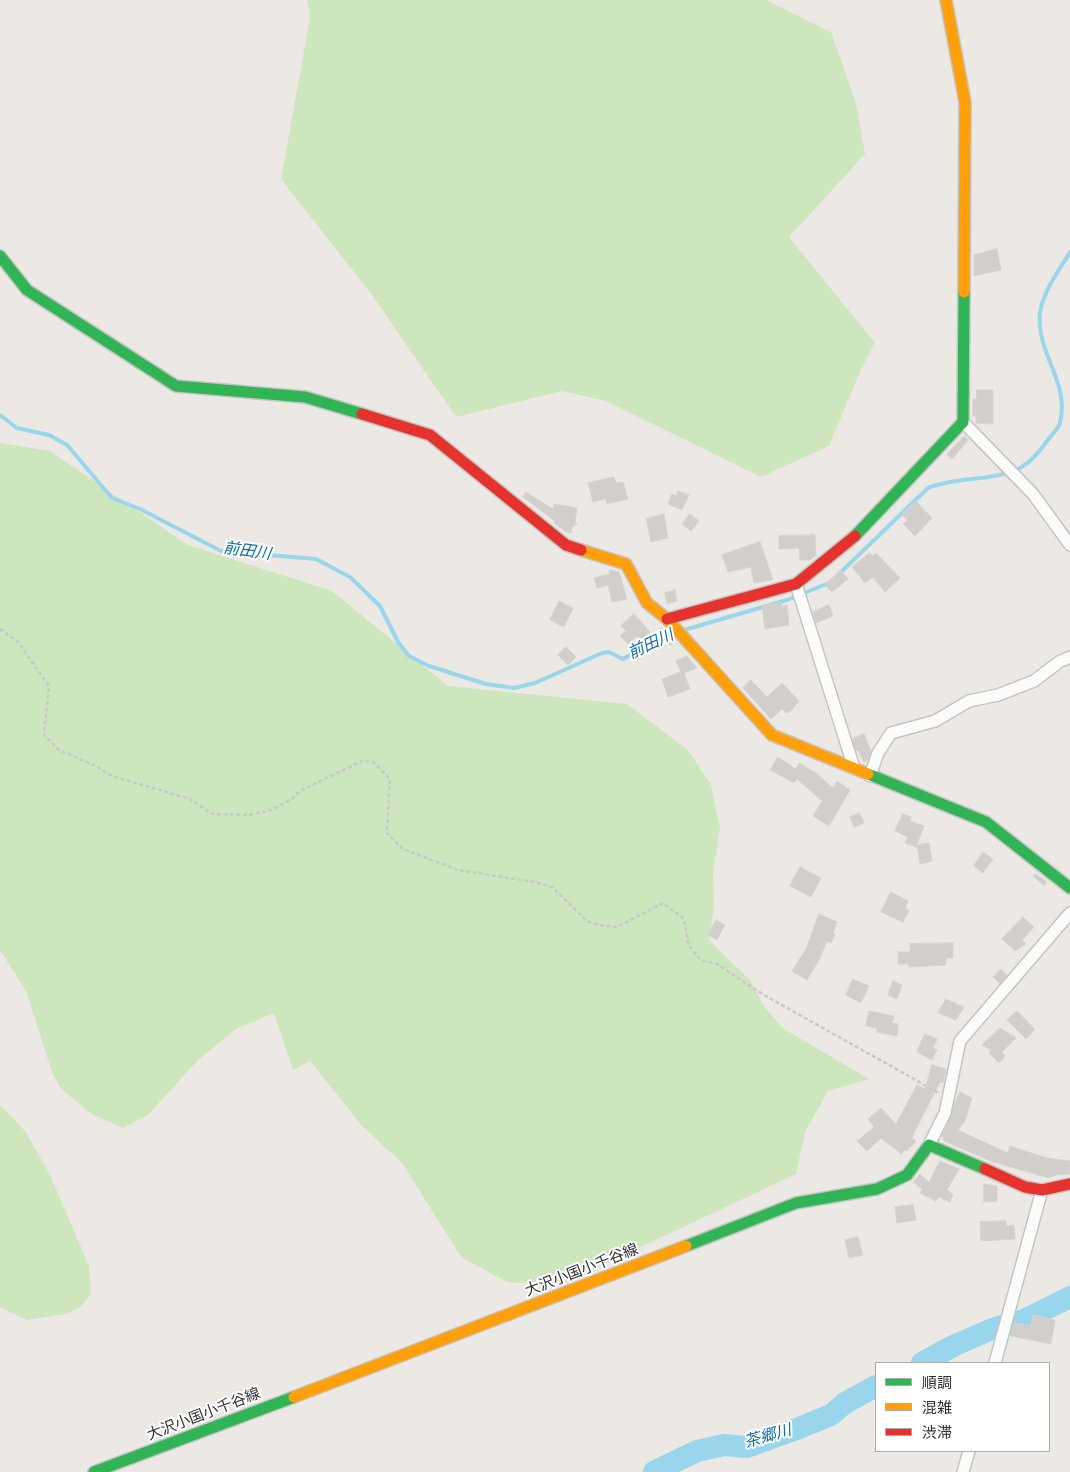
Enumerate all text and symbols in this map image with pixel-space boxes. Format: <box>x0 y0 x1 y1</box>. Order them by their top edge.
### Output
water label: 前田川 <box>222 539 272 565</box>
water label: 前田川 <box>625 626 677 664</box>
street label: 大沢小国小千谷線 <box>523 1241 641 1301</box>
legend <box>875 1362 1050 1452</box>
text: 順調 <box>922 1374 952 1392</box>
street label: 大沢小国小千谷線 <box>145 1385 263 1445</box>
text: 混雑 <box>922 1399 952 1417</box>
water label: 茶郷川 <box>742 1421 794 1453</box>
text: 渋滞 <box>922 1424 952 1442</box>

